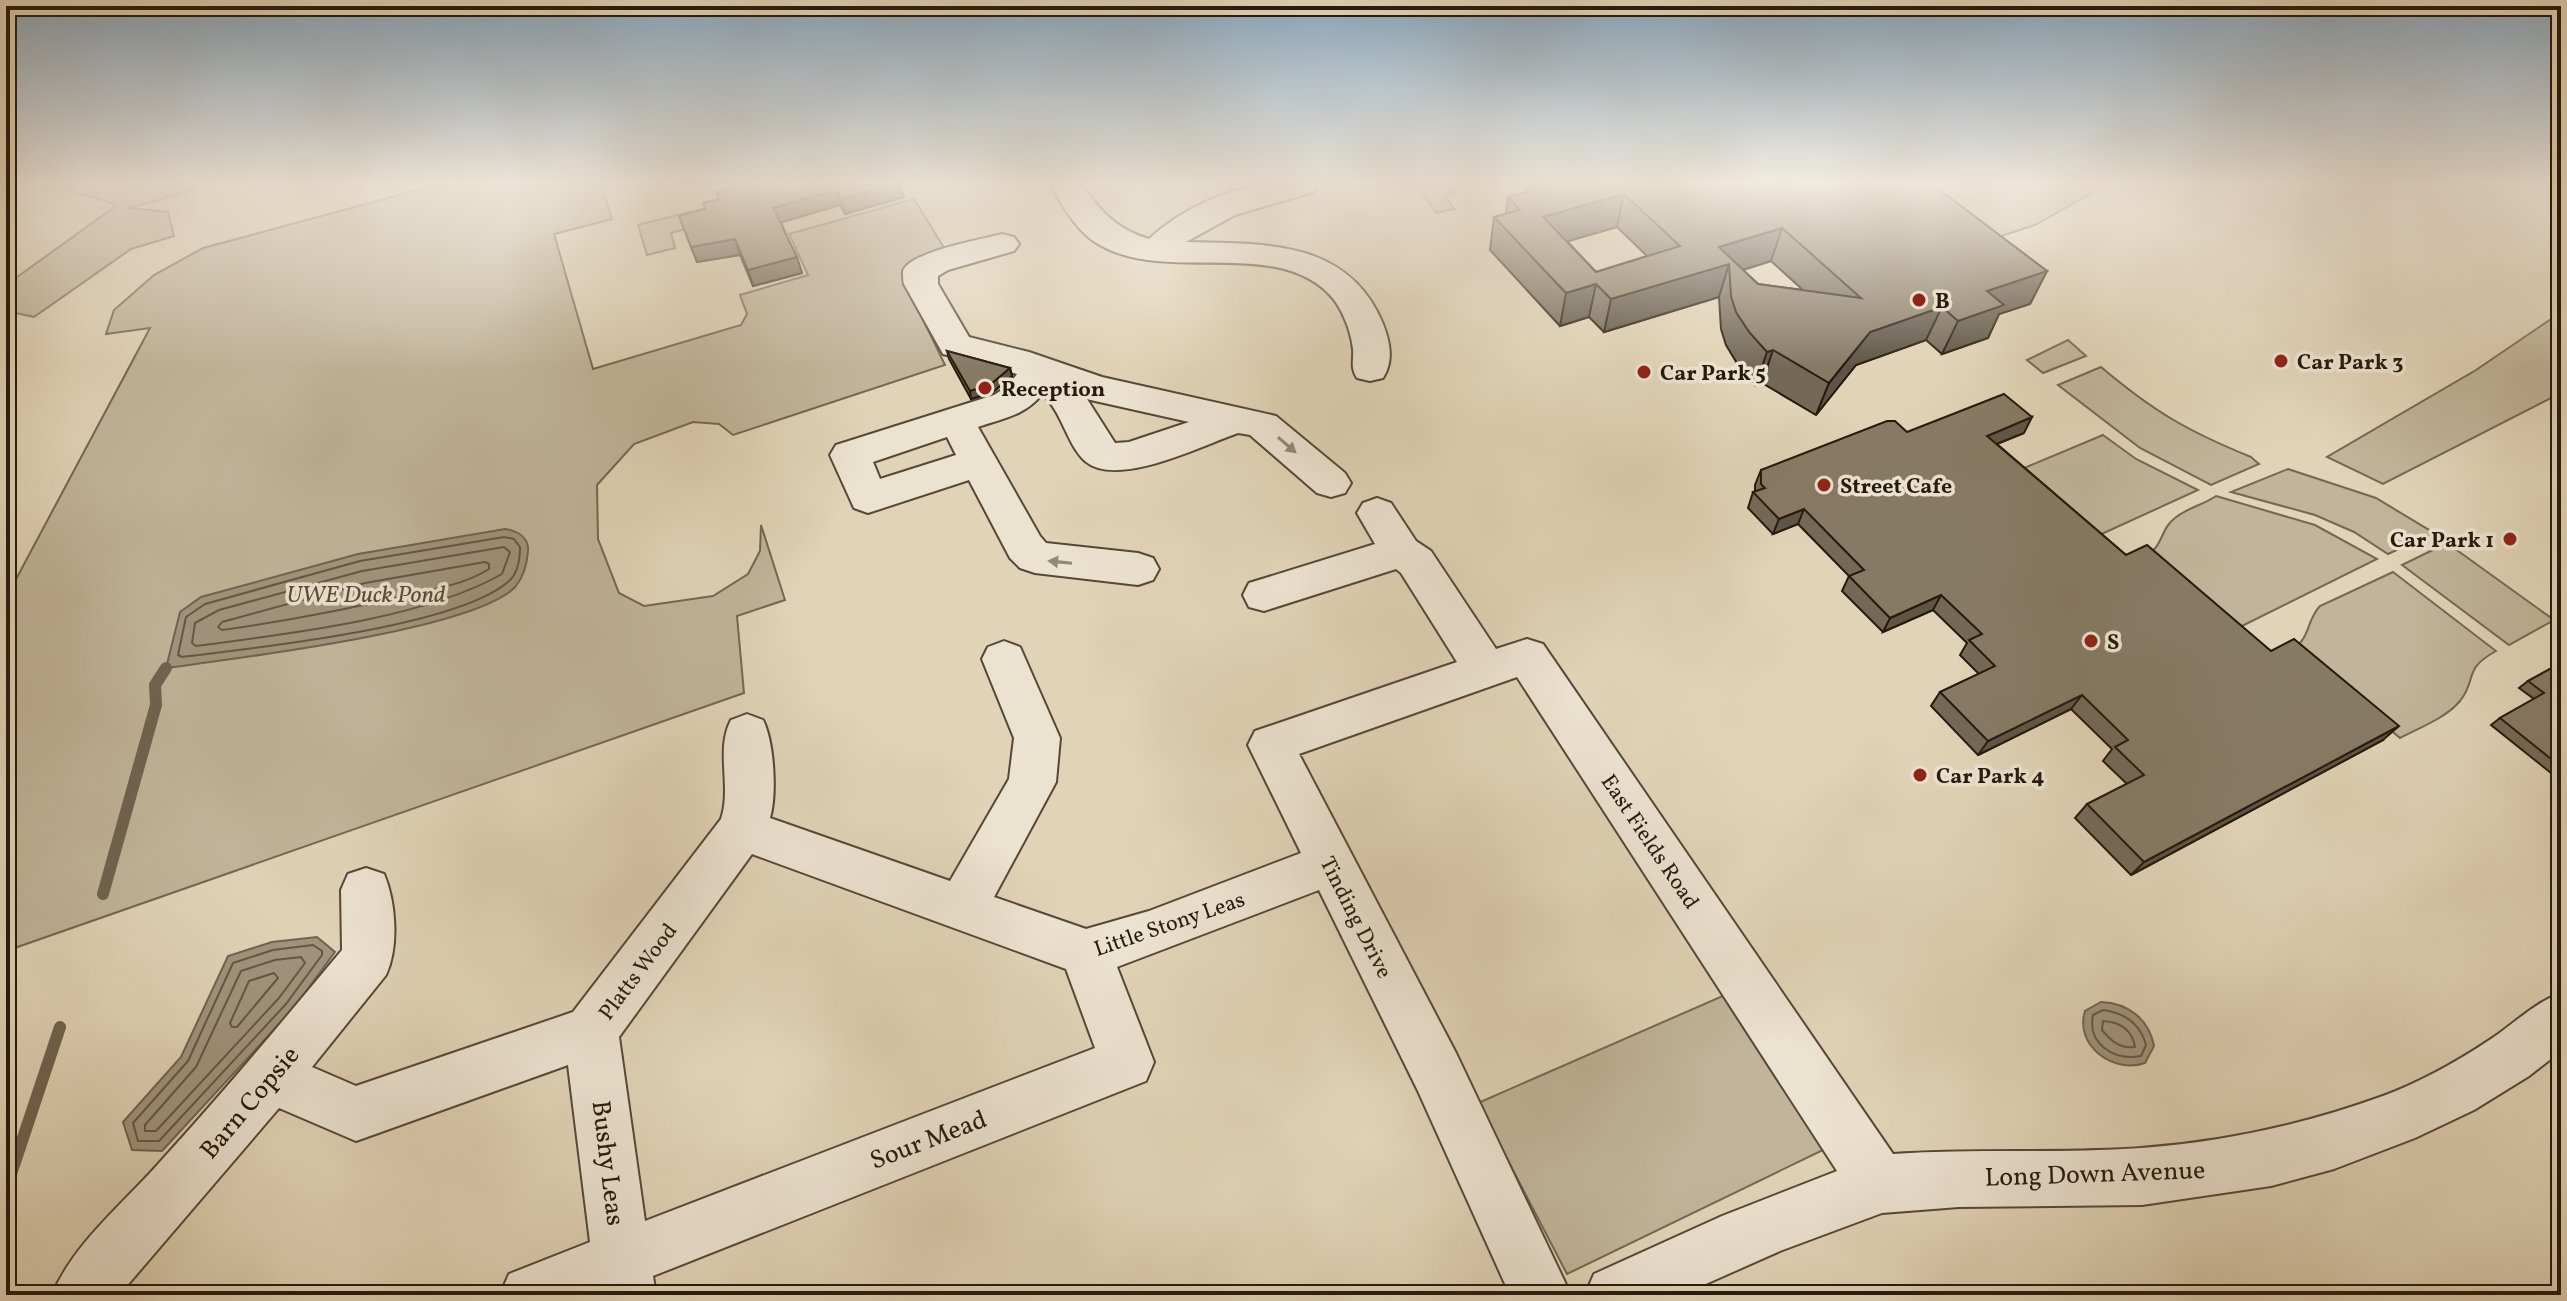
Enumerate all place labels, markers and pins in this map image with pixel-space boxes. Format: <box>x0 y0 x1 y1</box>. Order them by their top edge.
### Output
place label: B <box>1935 287 1950 318</box>
marker: B <box>1910 291 1928 309</box>
place label: Car Park 3 <box>2297 348 2403 379</box>
marker: Car Park 3 <box>2272 352 2290 370</box>
place label: Car Park 5 <box>1660 359 1766 390</box>
marker: Car Park 5 <box>1635 363 1653 381</box>
place label: Reception <box>1001 375 1105 406</box>
marker: Reception <box>976 379 994 397</box>
place label: Street Cafe <box>1840 472 1952 503</box>
marker: Street Cafe <box>1815 476 1833 494</box>
place label: Car Park 1 <box>2390 526 2494 557</box>
marker: Car Park 1 <box>2501 530 2519 548</box>
place label: S <box>2107 628 2119 659</box>
marker: S <box>2082 632 2100 650</box>
place label: Car Park 4 <box>1936 762 2045 793</box>
marker: Car Park 4 <box>1911 766 1929 784</box>

